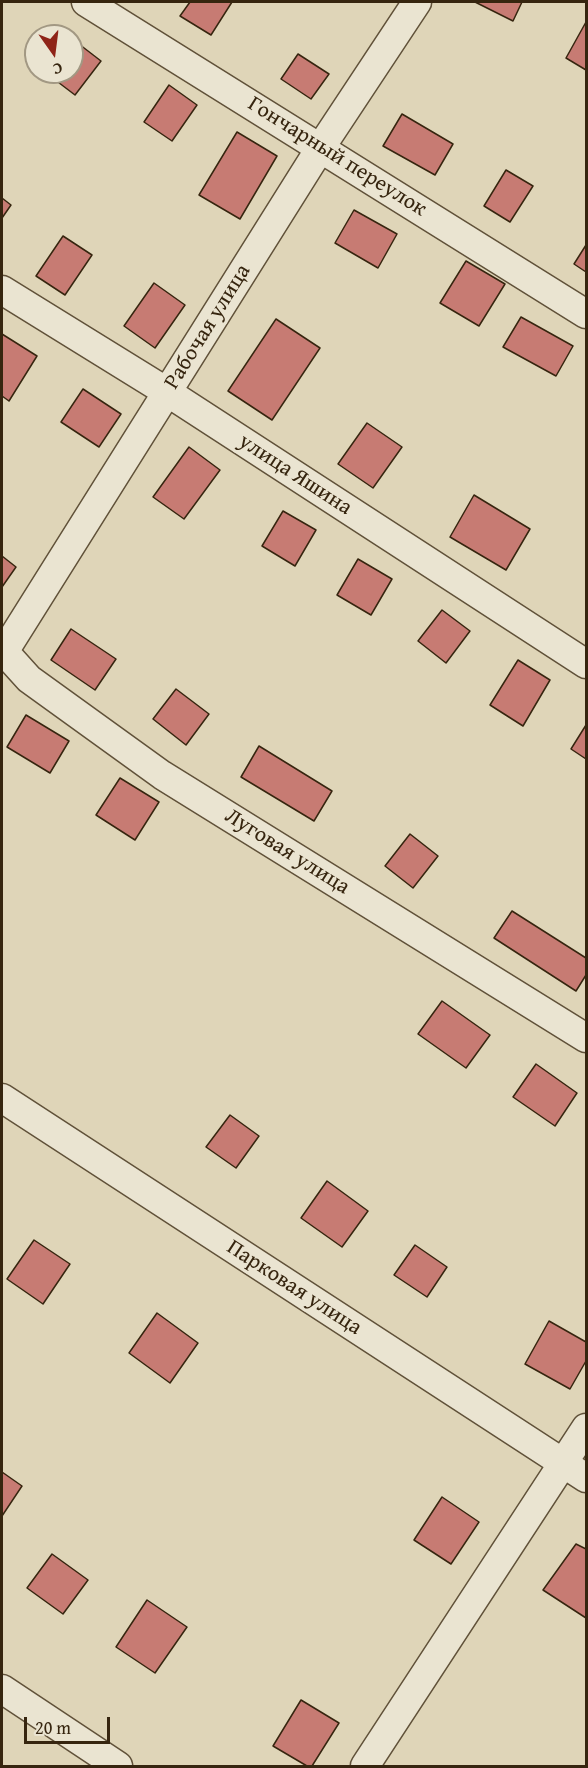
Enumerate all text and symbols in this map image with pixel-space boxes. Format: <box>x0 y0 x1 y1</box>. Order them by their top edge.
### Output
north arrow <box>24 24 84 84</box>
text: С <box>51 57 65 82</box>
street label: Гончарный переулок <box>243 91 431 223</box>
street label: Рабочая улица <box>159 260 257 394</box>
street label: улица Яшина <box>233 428 357 522</box>
street label: Луговая улица <box>220 803 354 901</box>
street label: Парковая улица <box>221 1234 367 1342</box>
scale bar <box>27 1705 112 1743</box>
text: 20 m <box>35 1714 71 1741</box>

